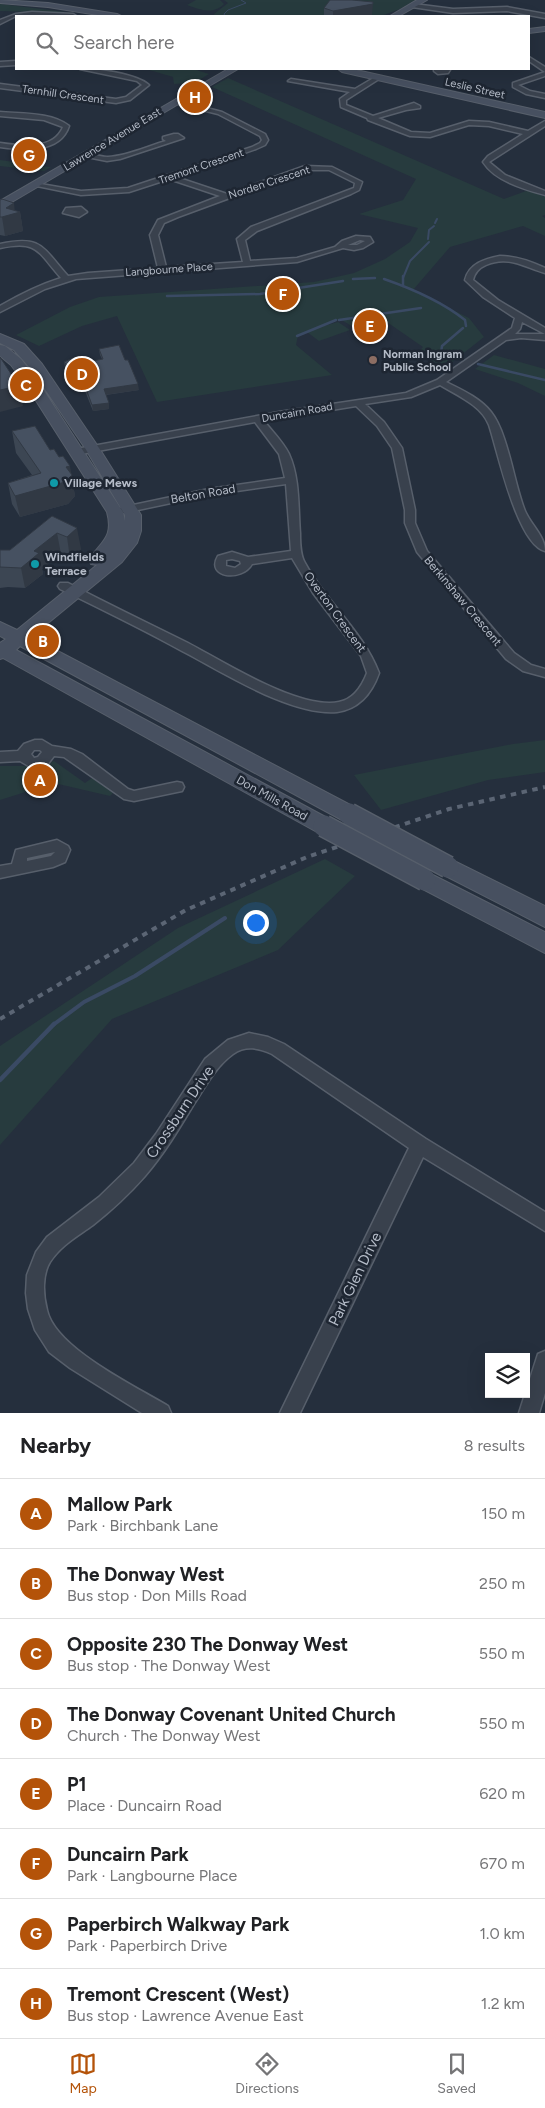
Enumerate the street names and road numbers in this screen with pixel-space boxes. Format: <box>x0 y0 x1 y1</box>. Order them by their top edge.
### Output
street label: Leslie Street <box>444 75 506 102</box>
street label: Ternhill Crescent <box>21 82 105 107</box>
street label: Lawrence Avenue East <box>61 105 163 174</box>
street label: Tremont Crescent <box>157 146 245 187</box>
street label: Norden Crescent <box>227 163 312 202</box>
street label: Langbourne Place <box>125 260 213 279</box>
street label: Duncairn Road <box>261 400 334 425</box>
street label: Belton Road <box>170 481 236 507</box>
street label: Berkinshaw Crescent <box>421 553 505 649</box>
street label: Overton Crescent <box>301 569 369 655</box>
street label: Don Mills Road <box>234 773 310 823</box>
street label: Crossburn Drive <box>142 1062 218 1162</box>
street label: Park Glen Drive <box>325 1229 385 1329</box>

